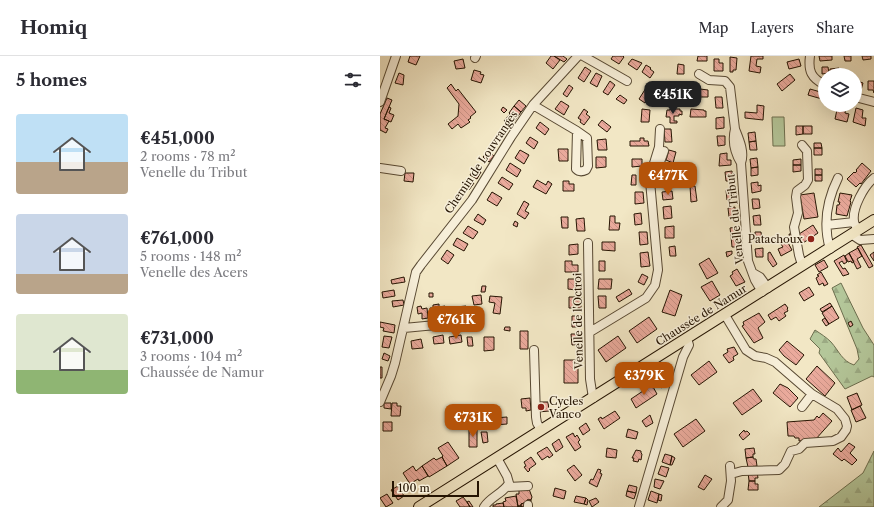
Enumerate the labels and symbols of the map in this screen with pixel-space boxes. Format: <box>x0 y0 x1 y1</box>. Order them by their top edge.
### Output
pin: €451K <box>645 81 701 115</box>
street label: Chemin de Louvranges <box>441 108 521 216</box>
pin: €477K <box>640 162 696 196</box>
street label: Venelle du Tribut <box>723 173 747 266</box>
place label: Patachoux <box>748 232 804 246</box>
marker: Patachoux <box>806 234 816 244</box>
street label: Venelle de l'Octroi <box>570 272 586 370</box>
street label: Chaussée de Namur <box>653 281 749 349</box>
pin: €761K <box>428 306 484 340</box>
pin: €379K <box>616 362 672 396</box>
place label: Cycles Vanco <box>548 394 584 421</box>
marker: Cycles Vanco <box>536 402 546 412</box>
pin: €731K <box>445 404 501 438</box>
scale bar <box>392 479 479 498</box>

